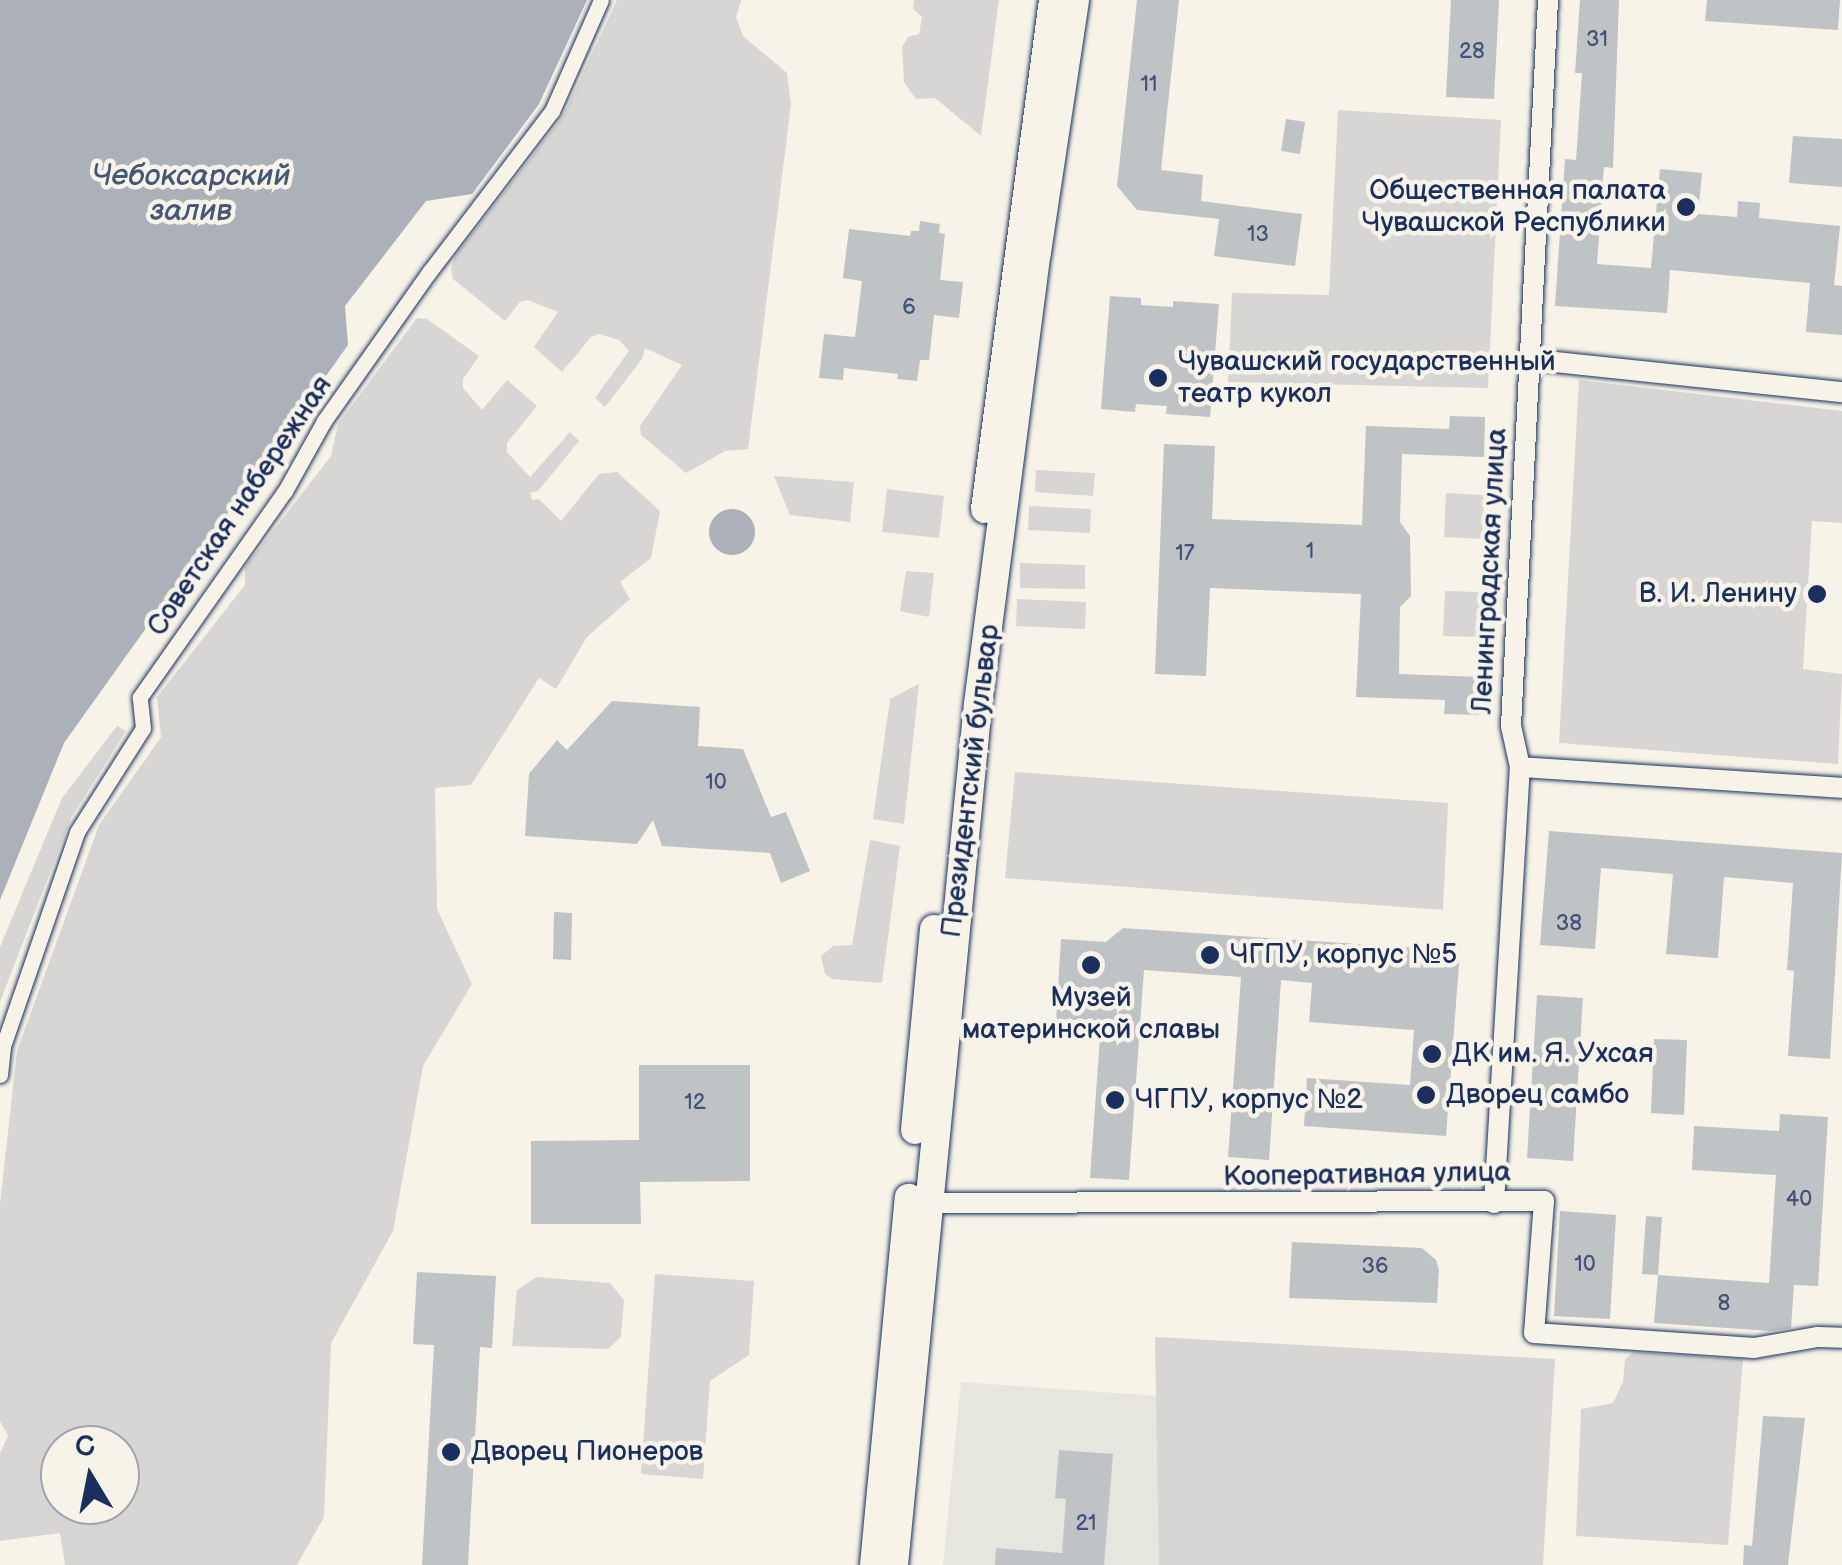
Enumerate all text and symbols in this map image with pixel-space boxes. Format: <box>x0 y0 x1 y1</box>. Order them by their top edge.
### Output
house number: 31 <box>1586 27 1608 53</box>
house number: 28 <box>1459 39 1485 65</box>
house number: 11 <box>1140 72 1158 98</box>
water label: Чебоксарский залив <box>92 158 290 228</box>
place label: Общественная палата Чувашской Республики <box>1362 174 1666 240</box>
marker: Общественная палата Чувашской Республики <box>1675 196 1697 218</box>
house number: 13 <box>1247 222 1269 248</box>
house number: 6 <box>902 295 916 321</box>
place label: Чувашский государственный театр кукол <box>1178 345 1556 411</box>
marker: Чувашский государственный театр кукол <box>1147 367 1169 389</box>
street label: Советская набережная <box>140 370 340 642</box>
street label: Ленинградская улица <box>1466 427 1514 715</box>
house number: 1 <box>1306 539 1314 565</box>
house number: 17 <box>1175 541 1195 567</box>
place label: В. И. Ленину <box>1639 577 1797 611</box>
marker: В. И. Ленину <box>1806 583 1828 605</box>
street label: Президентский бульвар <box>935 623 1007 939</box>
house number: 10 <box>705 770 727 796</box>
house number: 38 <box>1556 911 1582 937</box>
place label: ЧГПУ, корпус №5 <box>1230 938 1457 972</box>
marker: ЧГПУ, корпус №5 <box>1199 944 1221 966</box>
marker: Музей материнской славы <box>1080 954 1102 976</box>
place label: Музей материнской славы <box>962 981 1220 1047</box>
place label: ДК им. Я. Ухсая <box>1452 1037 1654 1071</box>
marker: ДК им. Я. Ухсая <box>1421 1043 1443 1065</box>
place label: Дворец самбо <box>1446 1078 1629 1112</box>
place label: ЧГПУ, корпус №2 <box>1135 1083 1363 1117</box>
marker: Дворец самбо <box>1415 1084 1437 1106</box>
marker: ЧГПУ, корпус №2 <box>1104 1089 1126 1111</box>
house number: 12 <box>684 1090 706 1116</box>
street label: Кооперативная улица <box>1223 1156 1511 1194</box>
house number: 40 <box>1786 1187 1812 1213</box>
house number: 10 <box>1574 1252 1596 1278</box>
house number: 36 <box>1362 1254 1388 1280</box>
house number: 8 <box>1718 1291 1730 1317</box>
north arrow <box>40 1425 140 1525</box>
text: С <box>73 1429 98 1465</box>
place label: Дворец Пионеров <box>471 1435 703 1469</box>
marker: Дворец Пионеров <box>440 1441 462 1463</box>
house number: 21 <box>1075 1511 1097 1537</box>

